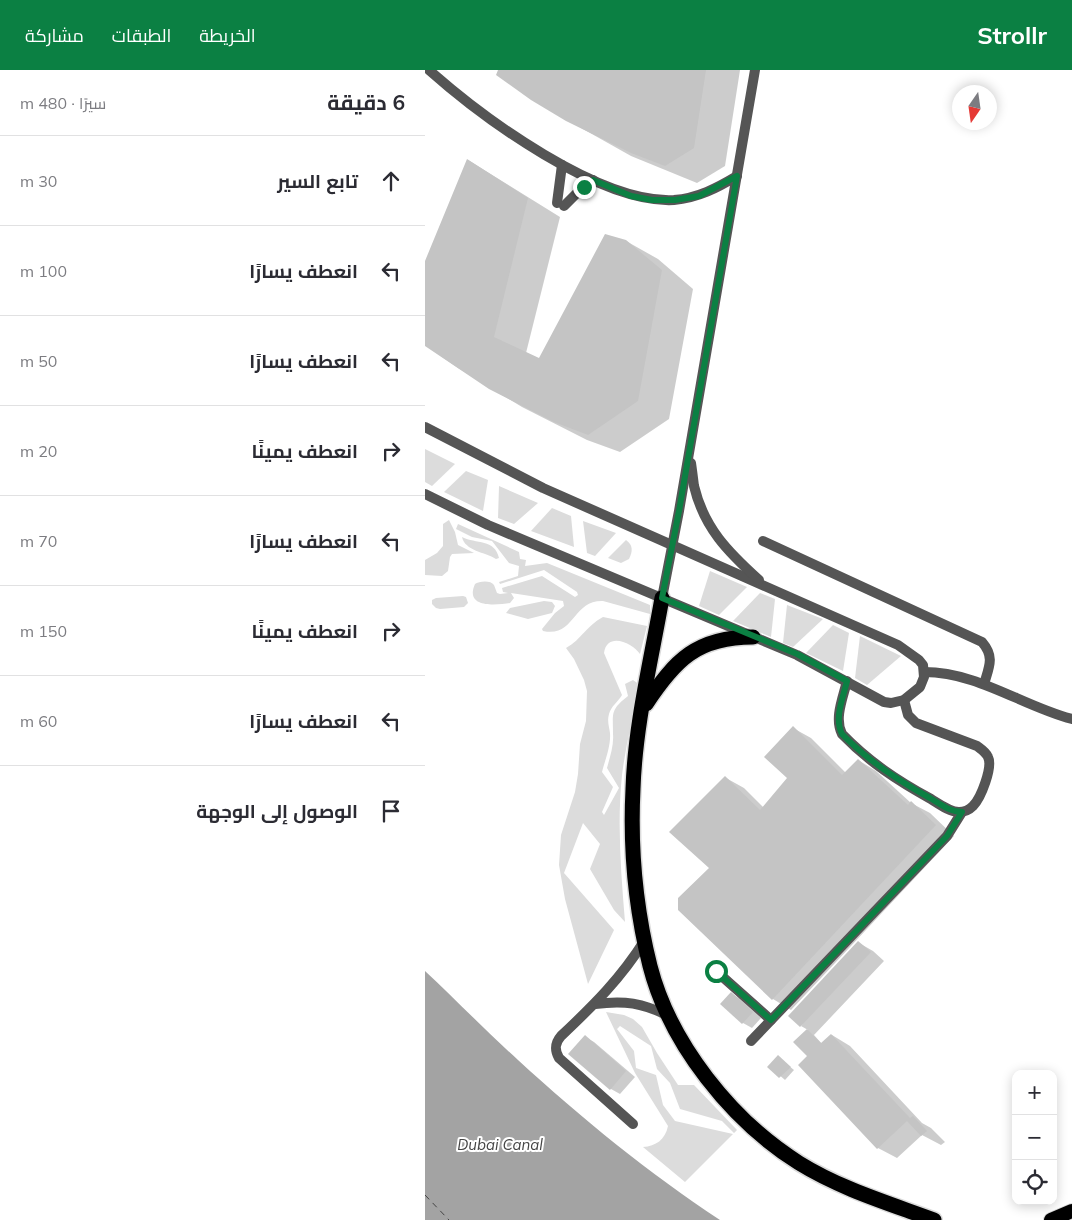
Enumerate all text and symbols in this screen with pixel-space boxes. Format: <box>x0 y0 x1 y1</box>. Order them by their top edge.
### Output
text: Strollr <box>977 20 1047 50</box>
text: مشاركة <box>25 24 84 47</box>
text: الطبقات <box>112 24 171 47</box>
text: الخريطة <box>199 24 256 47</box>
north arrow <box>952 85 997 130</box>
text: 6 دقيقة <box>327 89 405 115</box>
text: سيرًا · 480 m <box>20 93 106 113</box>
icon: ahead <box>377 167 405 195</box>
text: تابع السير <box>277 169 358 193</box>
text: 30 m <box>20 171 57 191</box>
route end <box>573 176 596 199</box>
icon: left <box>377 257 405 285</box>
text: انعطف يسارًا <box>249 259 358 283</box>
text: 100 m <box>20 261 67 281</box>
icon: left <box>377 347 405 375</box>
text: انعطف يسارًا <box>249 349 358 373</box>
text: 50 m <box>20 351 57 371</box>
icon: right <box>377 437 405 465</box>
text: انعطف يمينًا <box>252 439 358 463</box>
text: 20 m <box>20 441 57 461</box>
icon: left <box>377 527 405 555</box>
text: انعطف يسارًا <box>249 529 358 553</box>
text: 70 m <box>20 531 57 551</box>
icon: right <box>377 617 405 645</box>
text: انعطف يمينًا <box>252 619 358 643</box>
text: 150 m <box>20 621 67 641</box>
icon: left <box>377 707 405 735</box>
text: انعطف يسارًا <box>249 709 358 733</box>
text: 60 m <box>20 711 57 731</box>
icon: arrive <box>377 797 405 825</box>
text: الوصول إلى الوجهة <box>196 799 358 823</box>
route start <box>705 960 728 983</box>
map controls <box>1012 1070 1057 1205</box>
button: + <box>1012 1070 1057 1115</box>
button: − <box>1012 1115 1057 1160</box>
water label: Dubai Canal <box>457 1135 543 1154</box>
button: locate <box>1012 1160 1057 1205</box>

